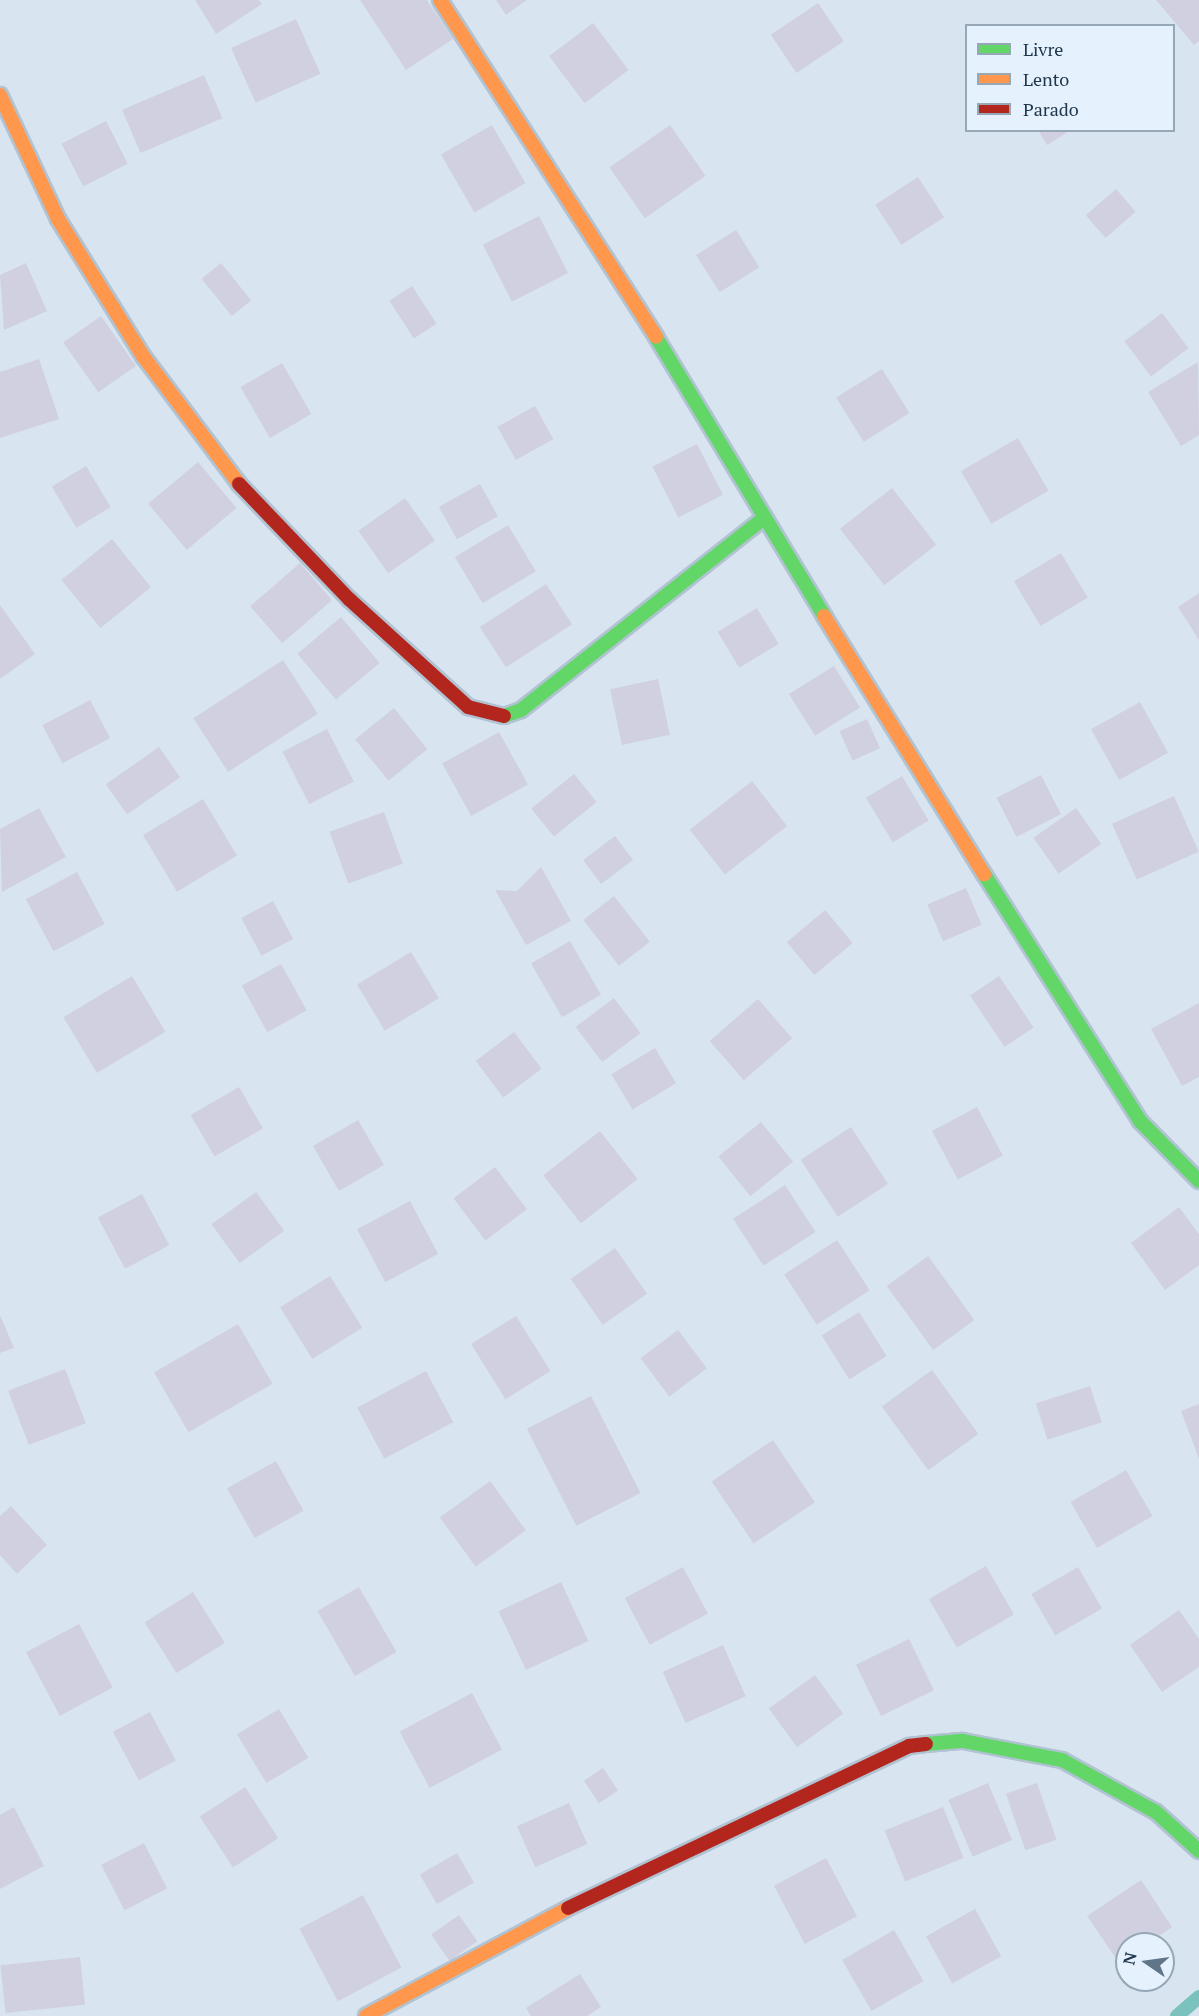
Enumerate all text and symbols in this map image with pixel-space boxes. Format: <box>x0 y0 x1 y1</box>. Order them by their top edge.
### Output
legend <box>965 24 1175 132</box>
text: Livre <box>1023 37 1063 61</box>
text: Lento <box>1023 67 1069 91</box>
text: Parado <box>1023 97 1079 121</box>
north arrow <box>1115 1932 1175 1992</box>
text: N <box>1117 1950 1141 1967</box>

